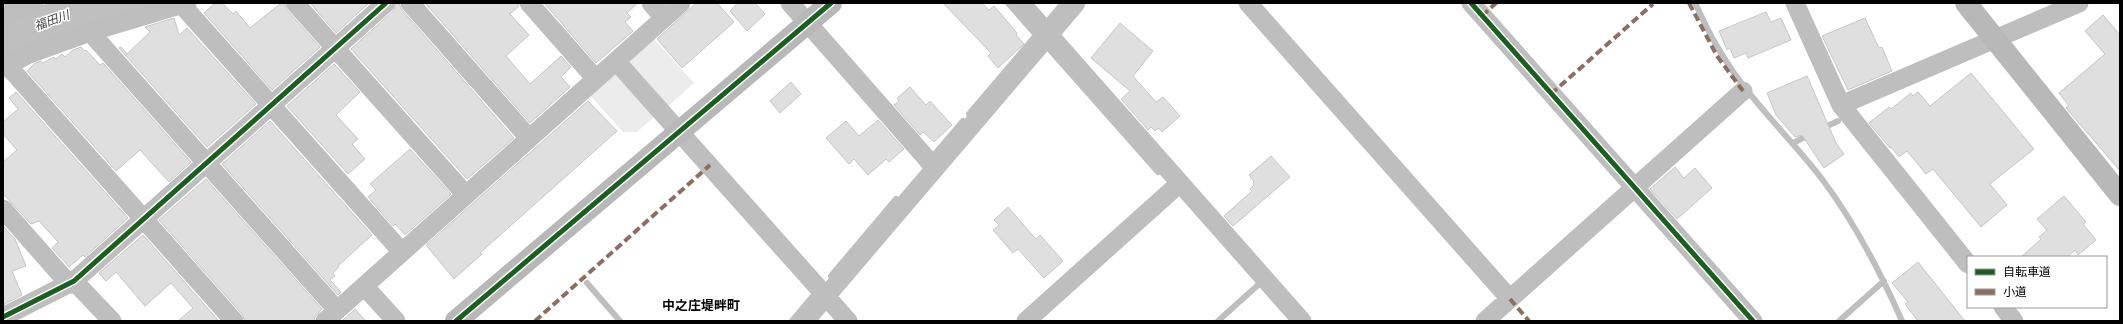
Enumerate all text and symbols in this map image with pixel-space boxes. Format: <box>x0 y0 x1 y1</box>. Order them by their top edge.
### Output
water label: 福田川 <box>33 7 73 34</box>
legend <box>1967 256 2107 308</box>
text: 自転車道 <box>2003 265 2051 280</box>
text: 小道 <box>2003 285 2027 300</box>
district label: 中之庄堤畔町 <box>662 298 740 314</box>

